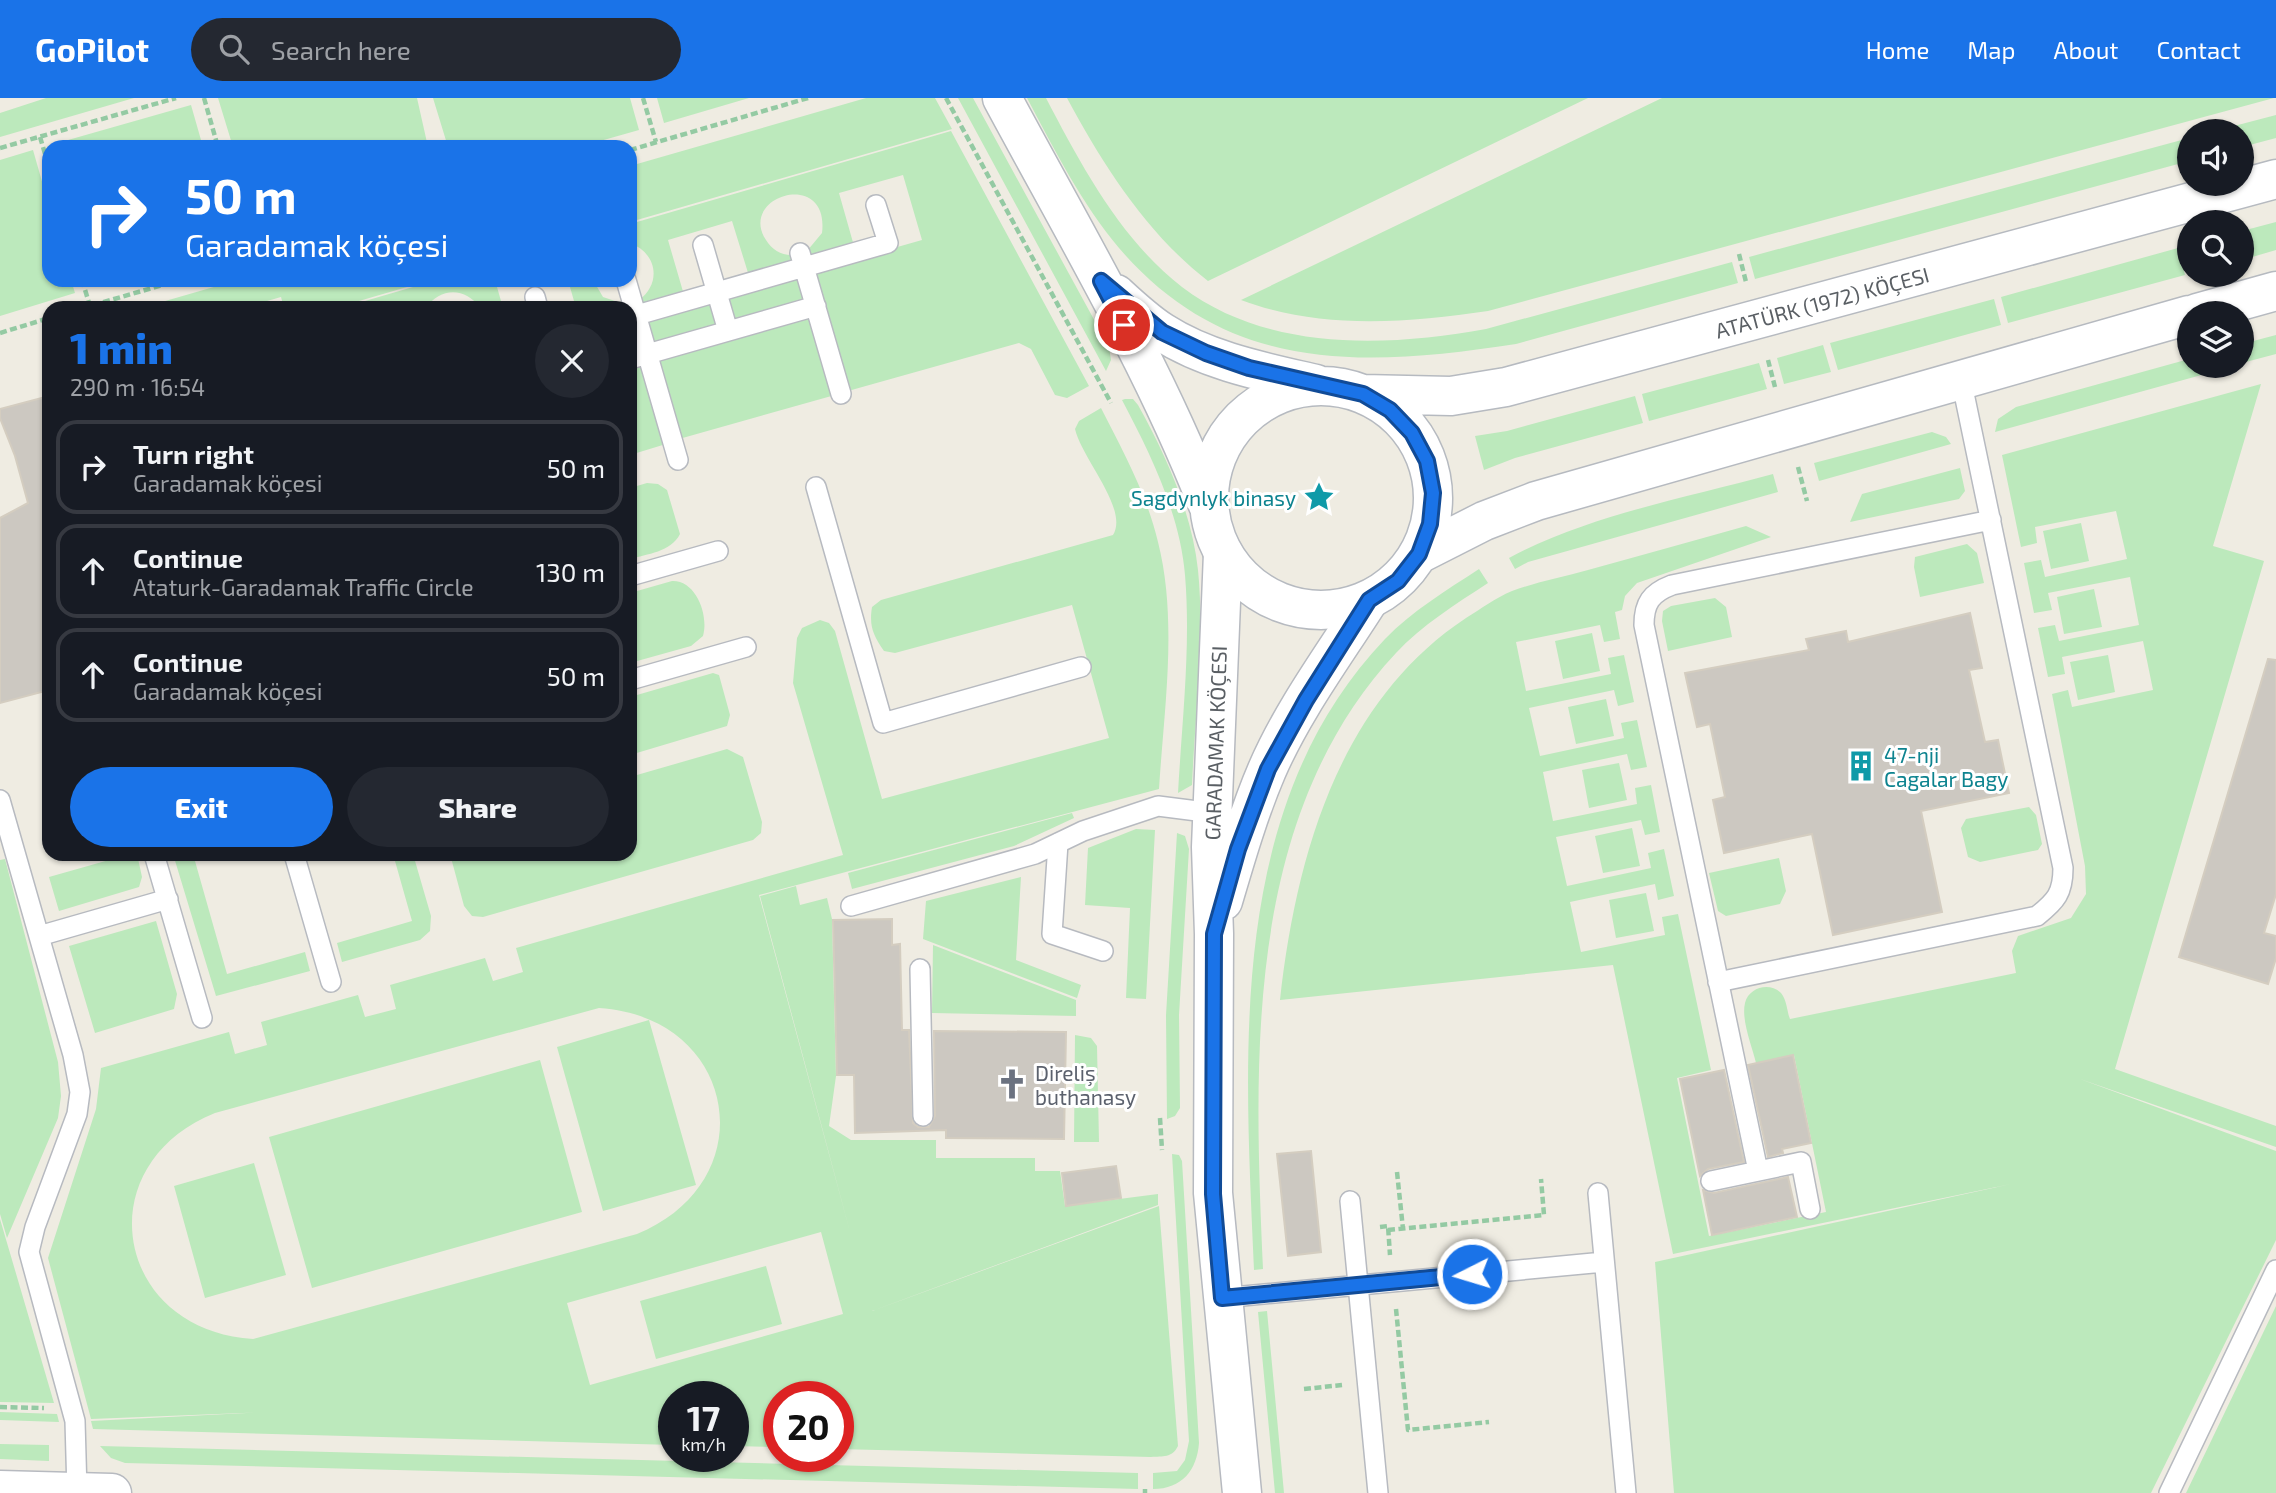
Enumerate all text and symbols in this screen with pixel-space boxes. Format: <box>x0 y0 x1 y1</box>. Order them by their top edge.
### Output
search box <box>191 18 681 81</box>
text: GoPilot <box>35 29 149 69</box>
icon: search <box>215 30 253 68</box>
text: Search here <box>271 34 411 65</box>
text: Home <box>1866 35 1929 64</box>
text: Map <box>1967 35 2015 64</box>
text: About <box>2053 35 2119 64</box>
text: Contact <box>2157 35 2241 64</box>
map controls <box>2177 119 2254 378</box>
button: sound <box>2177 119 2254 196</box>
text: 50 m <box>185 165 297 224</box>
icon: right <box>70 168 161 259</box>
button: search <box>2177 210 2254 287</box>
text: Garadamak köçesi <box>185 225 448 263</box>
street label: ATATÜRK (1972) KÖÇESI <box>1712 261 1932 345</box>
pin <box>1094 295 1154 355</box>
button: layers <box>2177 301 2254 378</box>
icon: arrive <box>1105 306 1143 344</box>
text: 1 min <box>70 322 173 372</box>
button: close <box>535 324 609 398</box>
text: 290 m · 16:54 <box>70 373 205 401</box>
text: Turn right <box>133 438 254 469</box>
icon: right <box>74 448 112 486</box>
text: 50 m <box>547 452 605 483</box>
text: Garadamak köçesi <box>133 469 322 497</box>
place icon: Sagdynlyk binasy <box>1302 480 1336 514</box>
place label: Sagdynlyk binasy <box>1131 485 1296 510</box>
text: Continue <box>133 542 243 573</box>
icon: ahead <box>74 552 112 590</box>
text: 130 m <box>536 556 605 587</box>
text: Ataturk-Garadamak Traffic Circle <box>133 573 474 601</box>
street label: GARADAMAK KÖÇESI <box>1199 645 1233 841</box>
text: Continue <box>133 646 243 677</box>
icon: ahead <box>74 656 112 694</box>
text: 50 m <box>547 660 605 691</box>
text: Garadamak köçesi <box>133 677 322 705</box>
place label: 47-nji Cagalar Bagy <box>1884 742 2008 791</box>
building icon: 47-nji Cagalar Bagy <box>1844 749 1878 783</box>
button: Exit <box>70 767 333 847</box>
button: Share <box>347 767 609 847</box>
place label: Direliş buthanasy <box>1035 1060 1136 1109</box>
church icon: Direliş buthanasy <box>995 1067 1029 1101</box>
position arrow <box>1435 1237 1509 1311</box>
speed limit sign: 20 <box>763 1381 854 1472</box>
text: 17 <box>687 1396 720 1438</box>
text: km/h <box>681 1433 726 1455</box>

